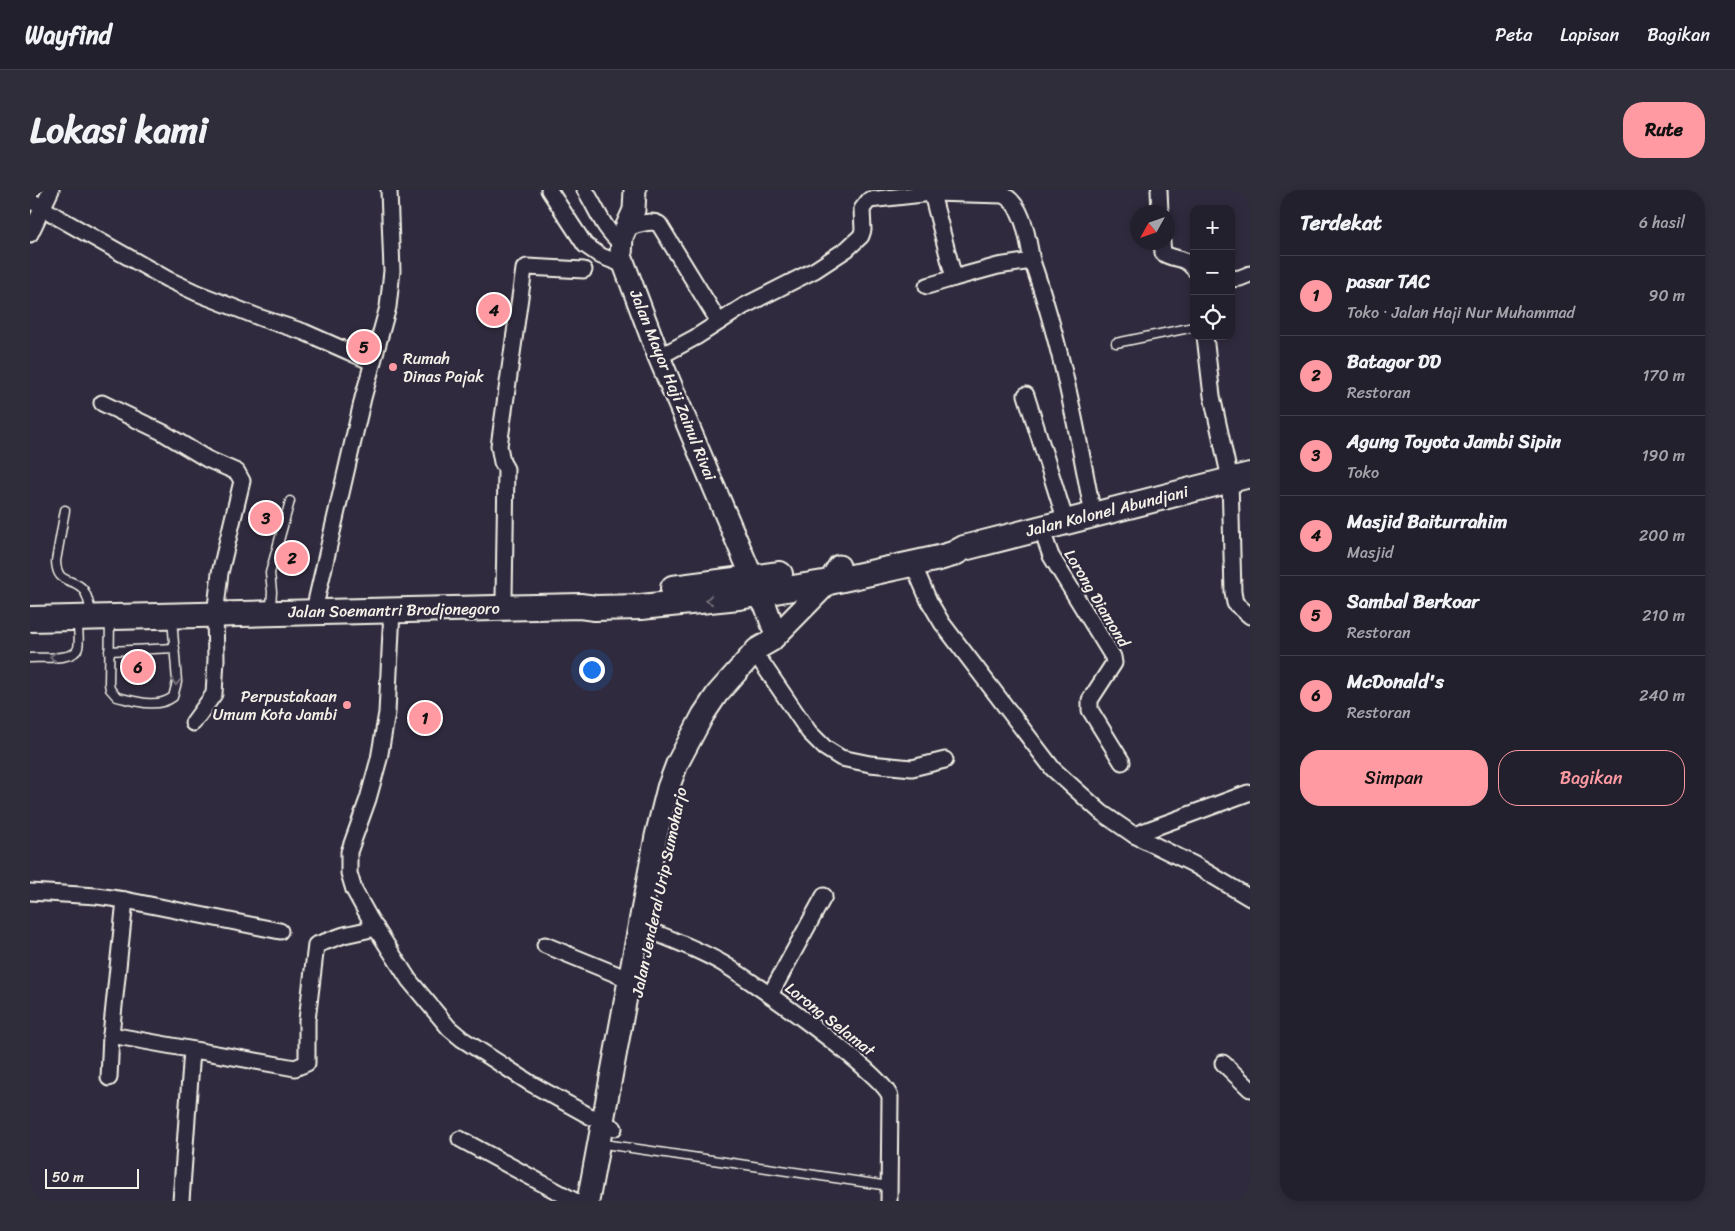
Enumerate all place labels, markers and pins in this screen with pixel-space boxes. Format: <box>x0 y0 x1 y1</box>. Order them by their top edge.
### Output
pin: 4 <box>478 291 510 329</box>
pin: 5 <box>348 328 380 366</box>
place label: Rumah Dinas Pajak <box>403 344 484 391</box>
marker: Rumah Dinas Pajak <box>387 361 399 373</box>
pin: 3 <box>250 499 282 537</box>
pin: 2 <box>276 539 308 577</box>
pin: 6 <box>122 648 154 686</box>
place label: Perpustakaan Umum Kota Jambi <box>213 682 338 729</box>
marker: Perpustakaan Umum Kota Jambi <box>341 699 353 711</box>
pin: 1 <box>409 699 441 737</box>

